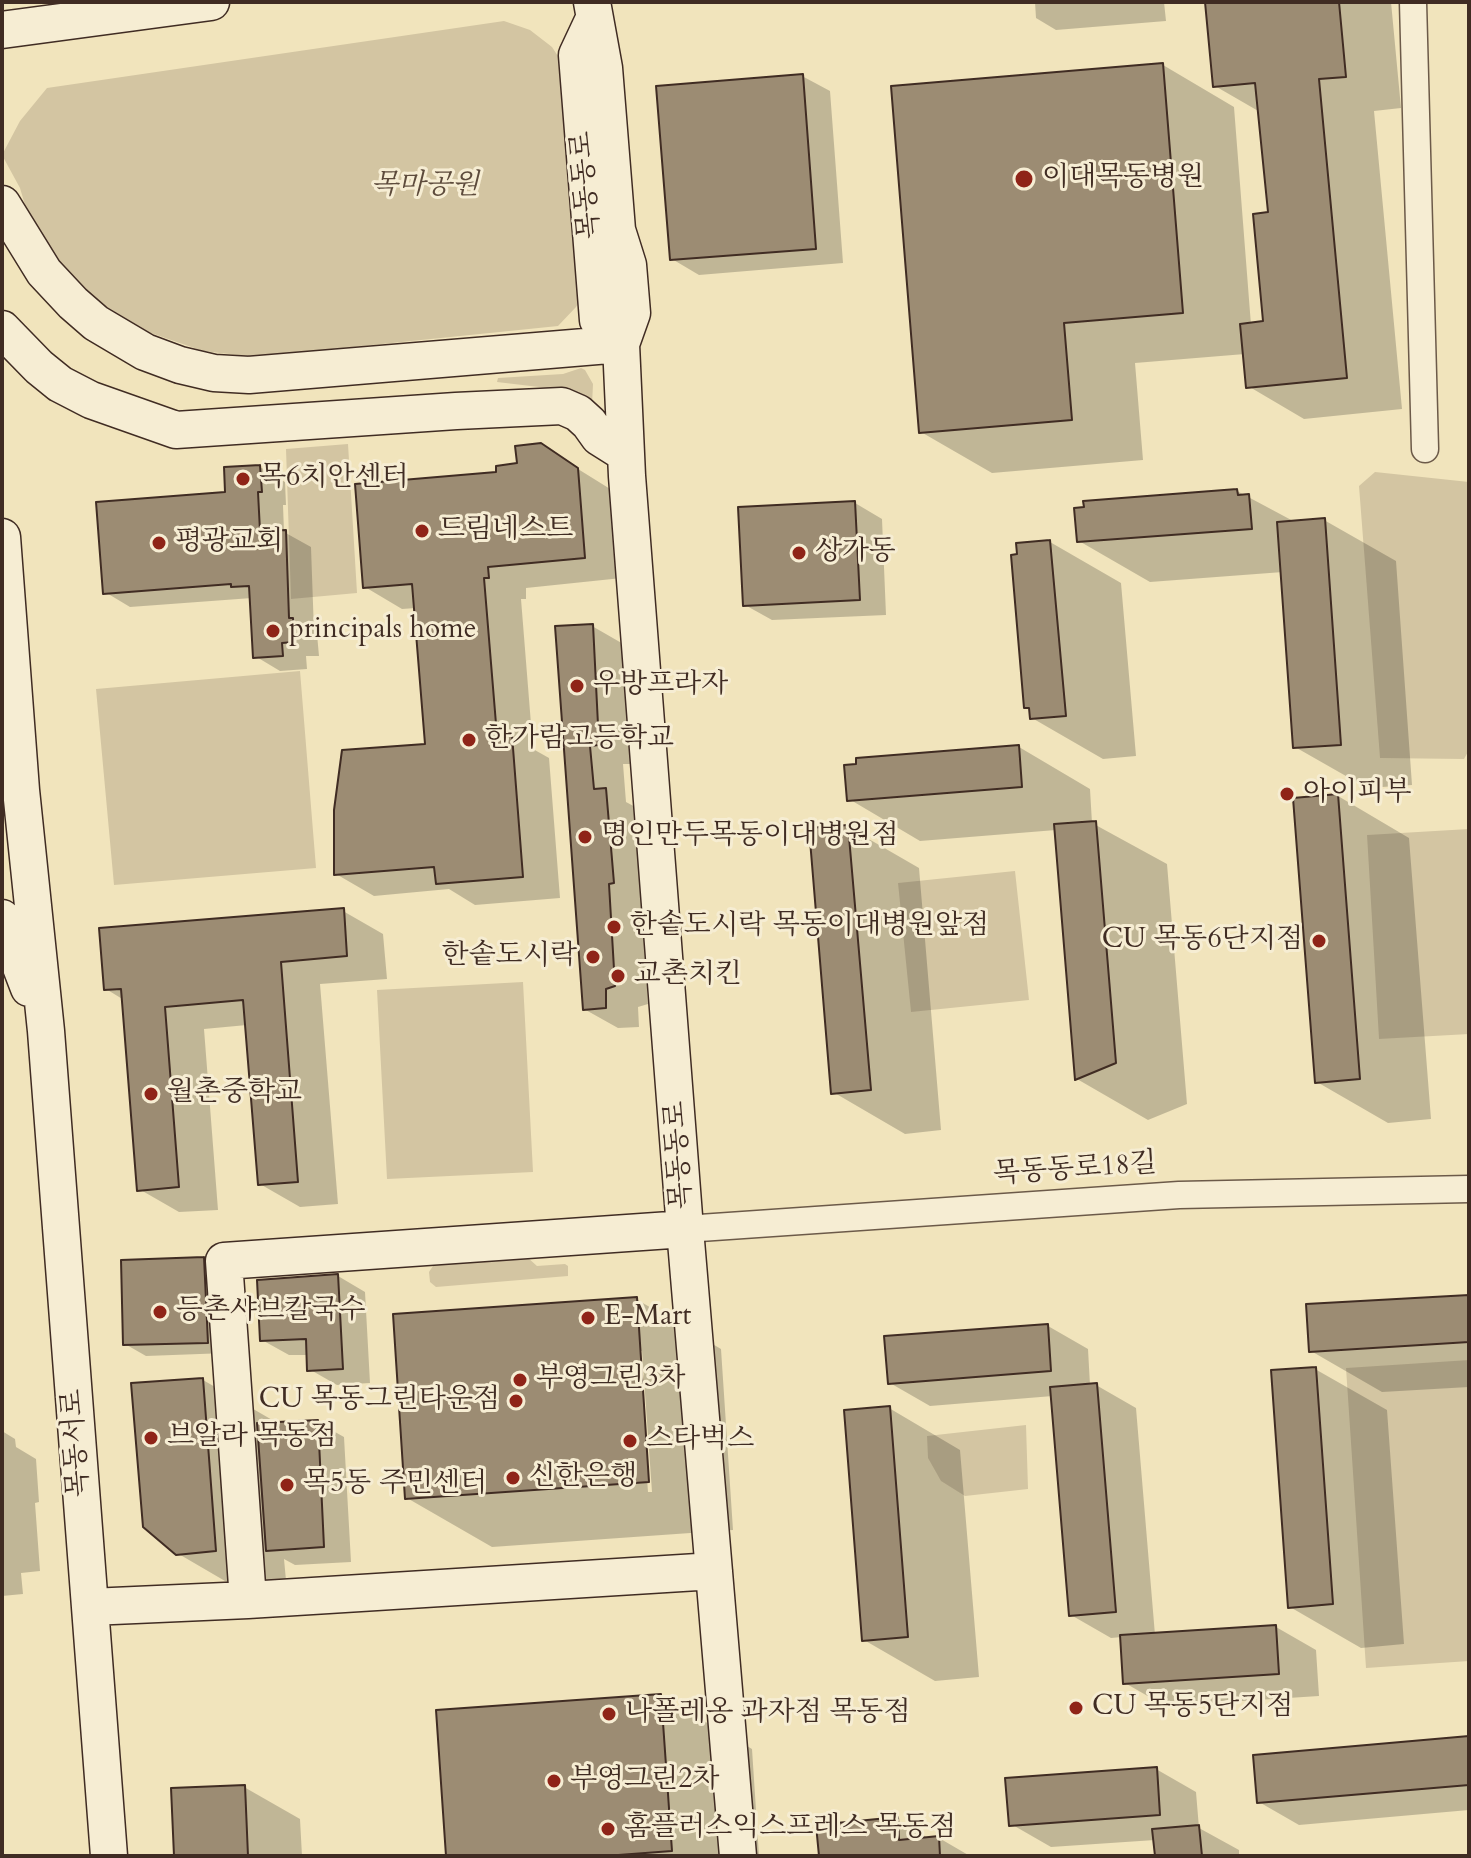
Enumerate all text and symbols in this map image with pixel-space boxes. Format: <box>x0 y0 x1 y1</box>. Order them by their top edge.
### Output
street label: 목동동로 <box>566 130 608 240</box>
place label: 이대목동병원 <box>1042 162 1204 196</box>
marker: 이대목동병원 <box>1013 168 1035 190</box>
park label: 목마공원 <box>371 170 479 204</box>
place label: 목6치안센터 <box>259 462 409 496</box>
marker: 목6치안센터 <box>234 470 252 488</box>
place label: 드림네스트 <box>438 514 573 548</box>
marker: 드림네스트 <box>413 522 431 540</box>
place label: 평광교회 <box>175 526 283 560</box>
marker: 평광교회 <box>150 534 168 552</box>
place label: 상가동 <box>815 536 896 570</box>
marker: 상가동 <box>790 544 808 562</box>
place label: principals home <box>289 614 476 648</box>
marker: principals home <box>264 622 282 640</box>
place label: 우방프라자 <box>593 669 728 703</box>
marker: 우방프라자 <box>568 677 586 695</box>
place label: 한가람고등학교 <box>485 723 674 757</box>
marker: 한가람고등학교 <box>460 731 478 749</box>
place label: 아이피부 <box>1303 777 1411 811</box>
marker: 아이피부 <box>1278 785 1296 803</box>
place label: 명인만두목동이대병원점 <box>601 820 899 854</box>
marker: 명인만두목동이대병원점 <box>576 828 594 846</box>
place label: 한솥도시락 목동이대병원앞점 <box>630 910 989 944</box>
marker: 한솥도시락 목동이대병원앞점 <box>605 918 623 936</box>
place label: CU 목동6단지점 <box>1102 924 1303 958</box>
marker: CU 목동6단지점 <box>1310 932 1328 950</box>
place label: 한솥도시락 <box>442 940 577 974</box>
marker: 한솥도시락 <box>584 948 602 966</box>
place label: 교촌치킨 <box>634 959 742 993</box>
marker: 교촌치킨 <box>609 967 627 985</box>
place label: 월촌중학교 <box>167 1077 302 1111</box>
marker: 월촌중학교 <box>142 1085 160 1103</box>
street label: 목동동로 <box>659 1100 701 1210</box>
street label: 목동동로18길 <box>992 1148 1158 1192</box>
place label: 등촌샤브칼국수 <box>176 1295 365 1329</box>
place label: E-Mart <box>604 1301 691 1335</box>
marker: 등촌샤브칼국수 <box>151 1303 169 1321</box>
marker: E-Mart <box>579 1309 597 1327</box>
place label: 부영그린3차 <box>536 1363 686 1397</box>
marker: 부영그린3차 <box>511 1371 529 1389</box>
place label: CU 목동그린타운점 <box>259 1384 500 1418</box>
street label: 목동서로 <box>56 1388 98 1498</box>
marker: CU 목동그린타운점 <box>507 1392 525 1410</box>
place label: 브알라 목동점 <box>167 1421 337 1455</box>
place label: 스타벅스 <box>646 1424 754 1458</box>
marker: 브알라 목동점 <box>142 1429 160 1447</box>
marker: 스타벅스 <box>621 1432 639 1450</box>
place label: 신한은행 <box>529 1461 637 1495</box>
place label: 목5동 주민센터 <box>303 1468 487 1502</box>
marker: 신한은행 <box>504 1469 522 1487</box>
marker: 목5동 주민센터 <box>278 1476 296 1494</box>
place label: CU 목동5단지점 <box>1092 1691 1293 1725</box>
place label: 나폴레옹 과자점 목동점 <box>625 1697 911 1731</box>
marker: CU 목동5단지점 <box>1067 1699 1085 1717</box>
marker: 나폴레옹 과자점 목동점 <box>600 1705 618 1723</box>
place label: 부영그린2차 <box>570 1764 720 1798</box>
marker: 부영그린2차 <box>545 1772 563 1790</box>
place label: 홈플러스익스프레스 목동점 <box>624 1812 956 1846</box>
marker: 홈플러스익스프레스 목동점 <box>599 1820 617 1838</box>

